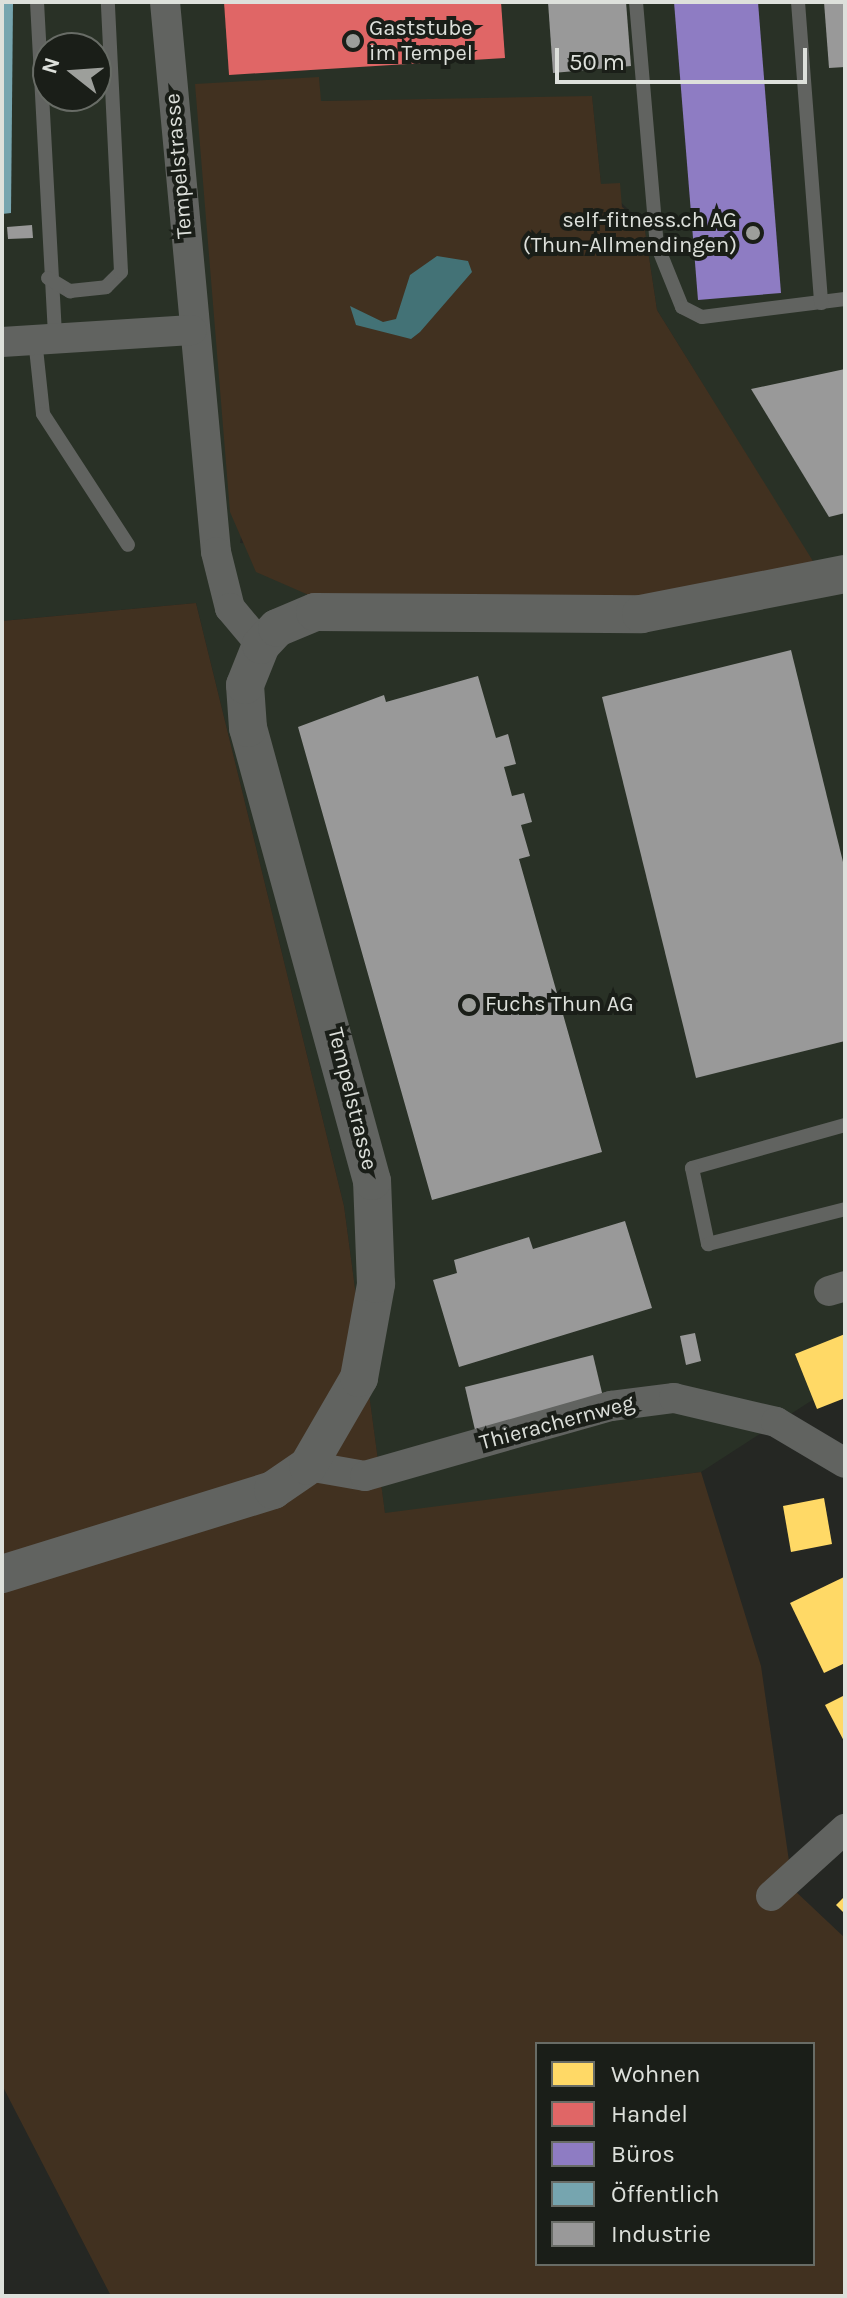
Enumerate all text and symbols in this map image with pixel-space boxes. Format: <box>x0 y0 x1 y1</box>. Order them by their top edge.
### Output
place label: Gaststube im Tempel <box>369 15 473 66</box>
north arrow <box>32 32 112 112</box>
marker: Gaststube im Tempel <box>344 32 362 50</box>
scale bar <box>559 32 811 82</box>
text: 50 m <box>569 48 625 76</box>
text: N <box>36 54 66 77</box>
street label: Tempelstrasse <box>159 92 199 240</box>
place label: self-fitness.ch AG (Thun-Allmendingen) <box>523 207 737 258</box>
marker: self-fitness.ch AG (Thun-Allmendingen) <box>744 224 762 242</box>
place label: Fuchs Thun AG <box>485 992 634 1018</box>
marker: Fuchs Thun AG <box>460 996 478 1014</box>
street label: Tempelstrasse <box>322 1025 382 1173</box>
street label: Thierachernweg <box>477 1390 637 1456</box>
legend <box>535 2042 815 2266</box>
text: Wohnen <box>611 2060 701 2088</box>
text: Handel <box>611 2100 688 2128</box>
text: Büros <box>611 2140 675 2168</box>
text: Öffentlich <box>611 2180 720 2208</box>
text: Industrie <box>611 2220 711 2248</box>

